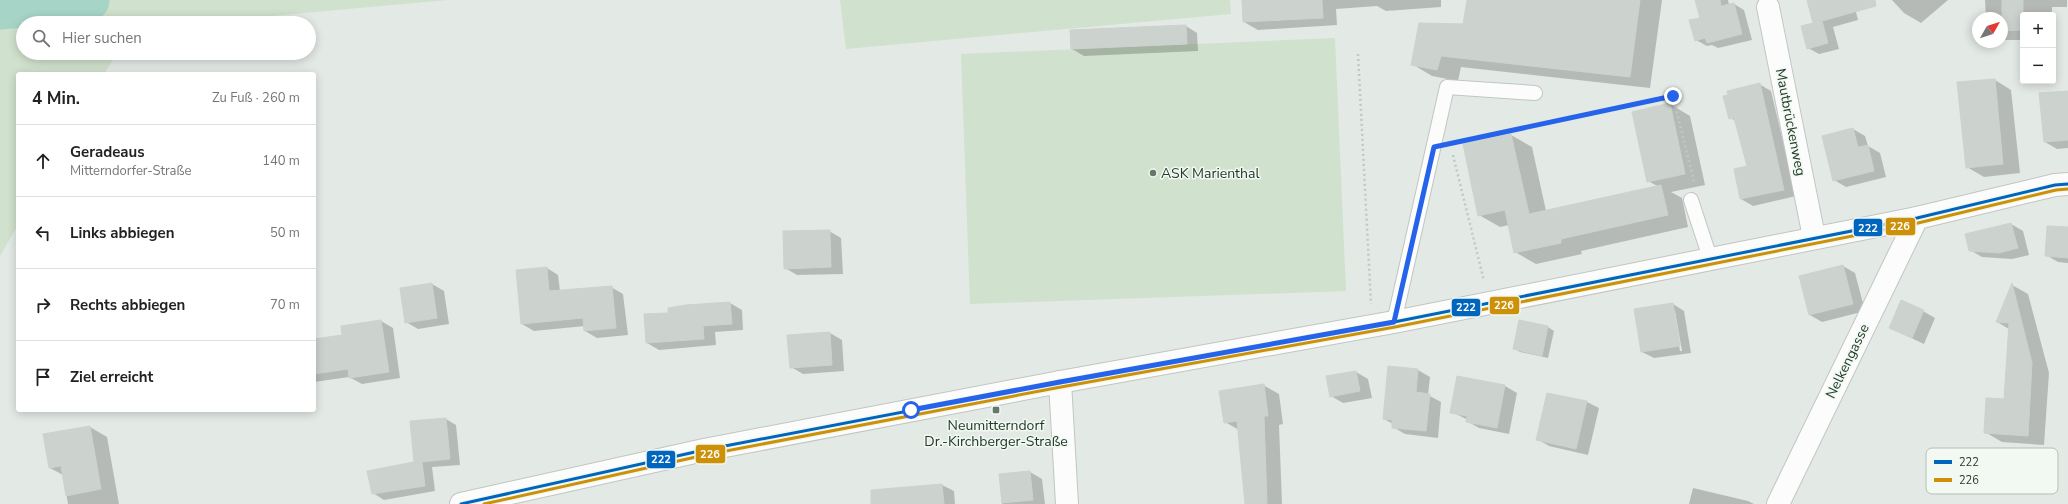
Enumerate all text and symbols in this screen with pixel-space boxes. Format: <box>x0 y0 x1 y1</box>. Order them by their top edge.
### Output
north arrow <box>1972 12 2008 48</box>
map controls <box>2020 12 2056 84</box>
button: + <box>2020 12 2056 48</box>
search box <box>16 16 316 60</box>
icon: search <box>30 27 52 49</box>
text: Hier suchen <box>62 28 142 48</box>
button: − <box>2020 48 2056 84</box>
street label: Mautbrückenweg <box>1771 67 1810 177</box>
text: 4 Min. <box>32 87 80 110</box>
route end <box>1664 87 1682 105</box>
text: Zu Fuß · 260 m <box>212 89 300 107</box>
text: Geradeaus <box>70 142 145 162</box>
icon: ahead <box>32 150 54 172</box>
text: 140 m <box>262 152 300 170</box>
text: Mitterndorfer-Straße <box>70 162 191 180</box>
place label: ASK Marienthal <box>1161 164 1260 183</box>
marker: ASK Marienthal <box>1148 168 1158 178</box>
line badge: 226 <box>1885 217 1916 236</box>
line badge: 222 <box>1853 218 1883 237</box>
text: 226 <box>1890 219 1910 234</box>
text: 222 <box>1858 221 1878 236</box>
icon: left <box>32 222 54 244</box>
text: Links abbiegen <box>70 223 174 243</box>
text: 50 m <box>270 224 300 242</box>
icon: right <box>32 294 54 316</box>
text: Rechts abbiegen <box>70 295 185 315</box>
text: 70 m <box>270 296 300 314</box>
line badge: 226 <box>1489 296 1520 315</box>
line badge: 222 <box>1451 298 1481 317</box>
text: 226 <box>1494 298 1514 313</box>
text: 222 <box>1456 300 1476 315</box>
street label: Nelkengasse <box>1821 321 1874 402</box>
icon: arrive <box>32 366 54 388</box>
text: Ziel erreicht <box>70 367 153 387</box>
route start <box>902 401 920 419</box>
marker: Neumitterndorf Dr.-Kirchberger-Straße <box>991 405 1001 415</box>
place label: Neumitterndorf Dr.-Kirchberger-Straße <box>924 416 1068 451</box>
line badge: 226 <box>695 444 726 464</box>
text: 226 <box>700 447 720 462</box>
legend <box>1926 448 2058 494</box>
line badge: 222 <box>646 450 676 469</box>
text: 222 <box>651 452 671 467</box>
text: 222 <box>1959 455 1979 470</box>
text: 226 <box>1959 473 1979 488</box>

